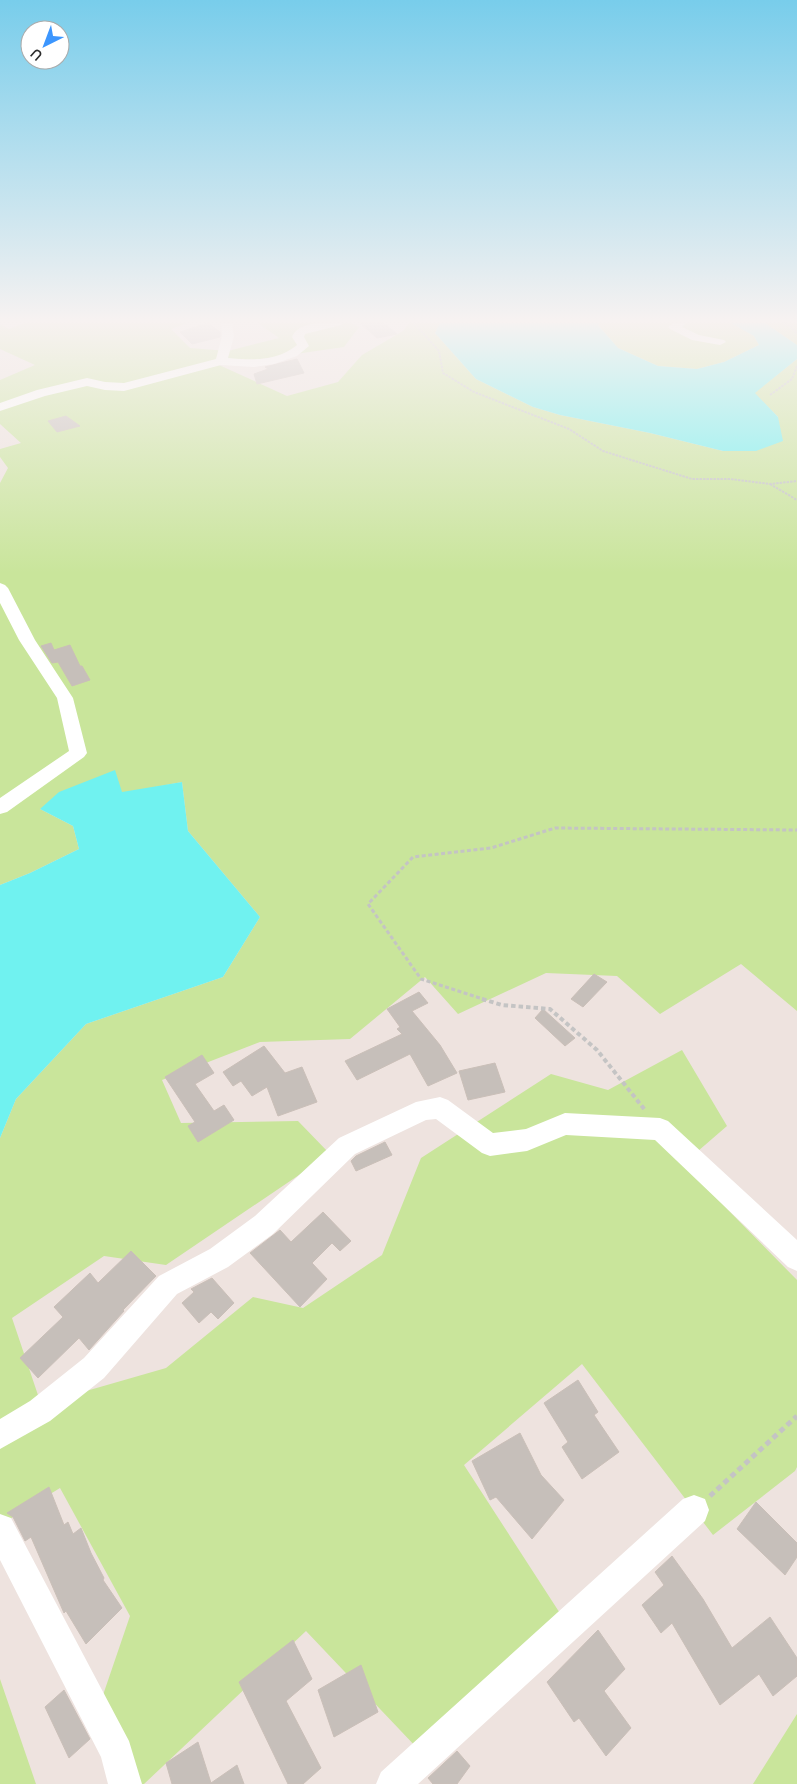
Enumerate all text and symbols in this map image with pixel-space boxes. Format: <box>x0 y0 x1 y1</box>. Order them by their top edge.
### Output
north arrow <box>20 20 70 70</box>
text: U <box>26 45 46 65</box>

